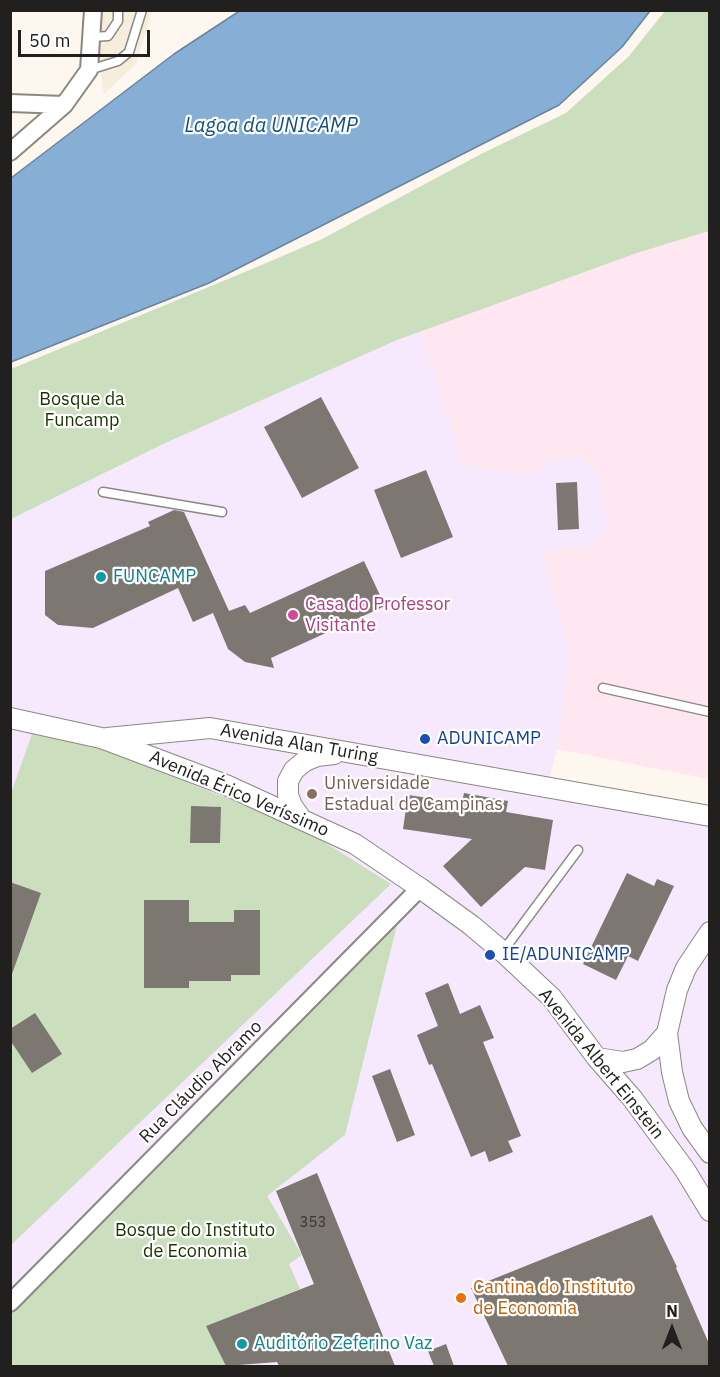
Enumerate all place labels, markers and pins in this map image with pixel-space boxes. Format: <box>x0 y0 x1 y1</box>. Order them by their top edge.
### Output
place label: FUNCAMP <box>113 566 196 588</box>
marker: FUNCAMP <box>94 570 108 584</box>
place label: Casa do Professor Visitante <box>305 594 450 636</box>
marker: Casa do Professor Visitante <box>286 608 300 622</box>
place label: ADUNICAMP <box>437 728 541 750</box>
marker: ADUNICAMP <box>418 732 432 746</box>
place label: Universidade Estadual de Campinas <box>324 773 503 816</box>
marker: Universidade Estadual de Campinas <box>305 787 319 801</box>
place label: IE/ADUNICAMP <box>502 944 630 966</box>
marker: IE/ADUNICAMP <box>483 948 497 962</box>
place label: Cantina do Instituto de Economia <box>473 1277 633 1320</box>
marker: Cantina do Instituto de Economia <box>454 1291 468 1305</box>
place label: Auditório Zeferino Vaz <box>254 1333 432 1355</box>
marker: Auditório Zeferino Vaz <box>235 1337 249 1351</box>

